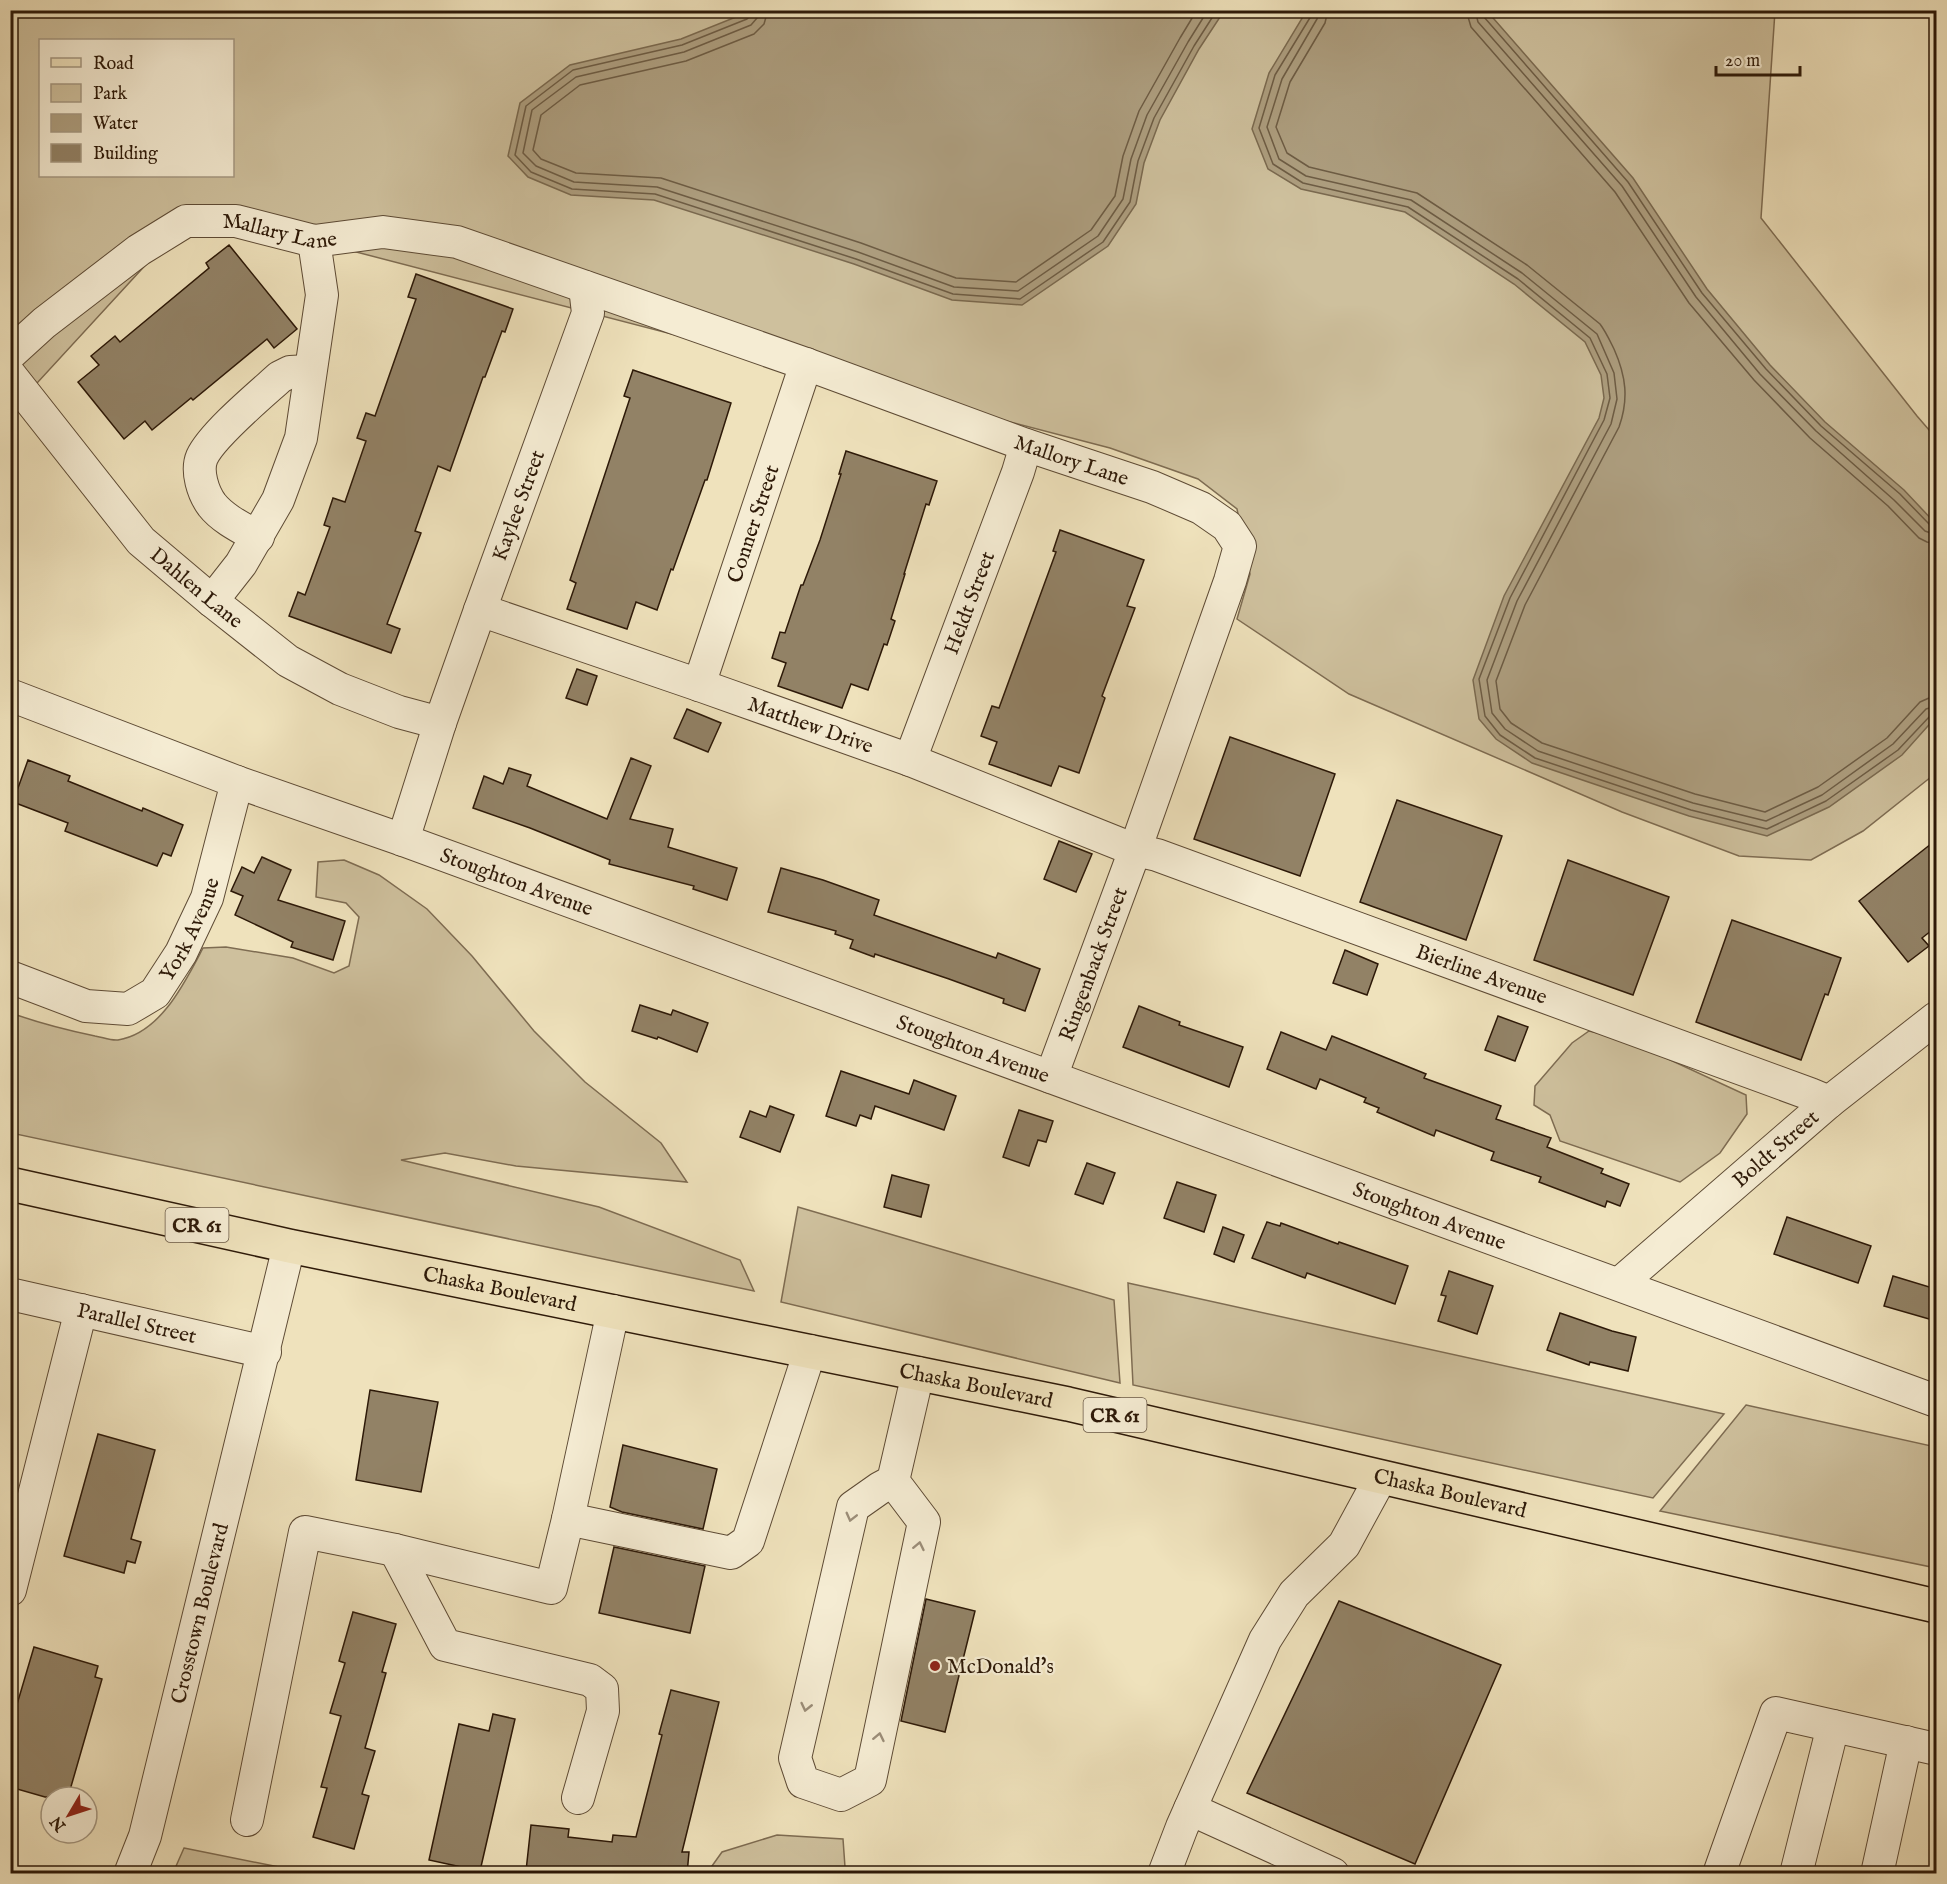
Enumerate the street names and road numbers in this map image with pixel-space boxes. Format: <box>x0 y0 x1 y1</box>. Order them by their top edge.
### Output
street label: Mallary Lane <box>222 209 339 256</box>
street label: Mallory Lane <box>1010 430 1132 493</box>
street label: Kaylee Street <box>487 447 552 565</box>
street label: Conner Street <box>722 462 786 587</box>
street label: Dahlen Lane <box>144 542 248 635</box>
street label: Heldt Street <box>939 548 1002 659</box>
street label: Matthew Drive <box>744 691 877 761</box>
street label: Stoughton Avenue <box>436 843 597 923</box>
street label: York Avenue <box>154 875 227 987</box>
street label: Ringenback Street <box>1054 884 1135 1045</box>
street label: Bierline Avenue <box>1412 939 1551 1012</box>
street label: Stoughton Avenue <box>892 1010 1053 1091</box>
street label: Boldt Street <box>1727 1105 1825 1194</box>
street label: Stoughton Avenue <box>1349 1177 1510 1258</box>
road number: CR 61 <box>166 1208 228 1242</box>
street label: Chaska Boulevard <box>420 1261 580 1319</box>
street label: Parallel Street <box>74 1298 199 1351</box>
street label: Chaska Boulevard <box>897 1358 1056 1416</box>
road number: CR 61 <box>1084 1398 1146 1432</box>
street label: Chaska Boulevard <box>1371 1464 1530 1525</box>
street label: Crosstown Boulevard <box>166 1520 236 1707</box>

